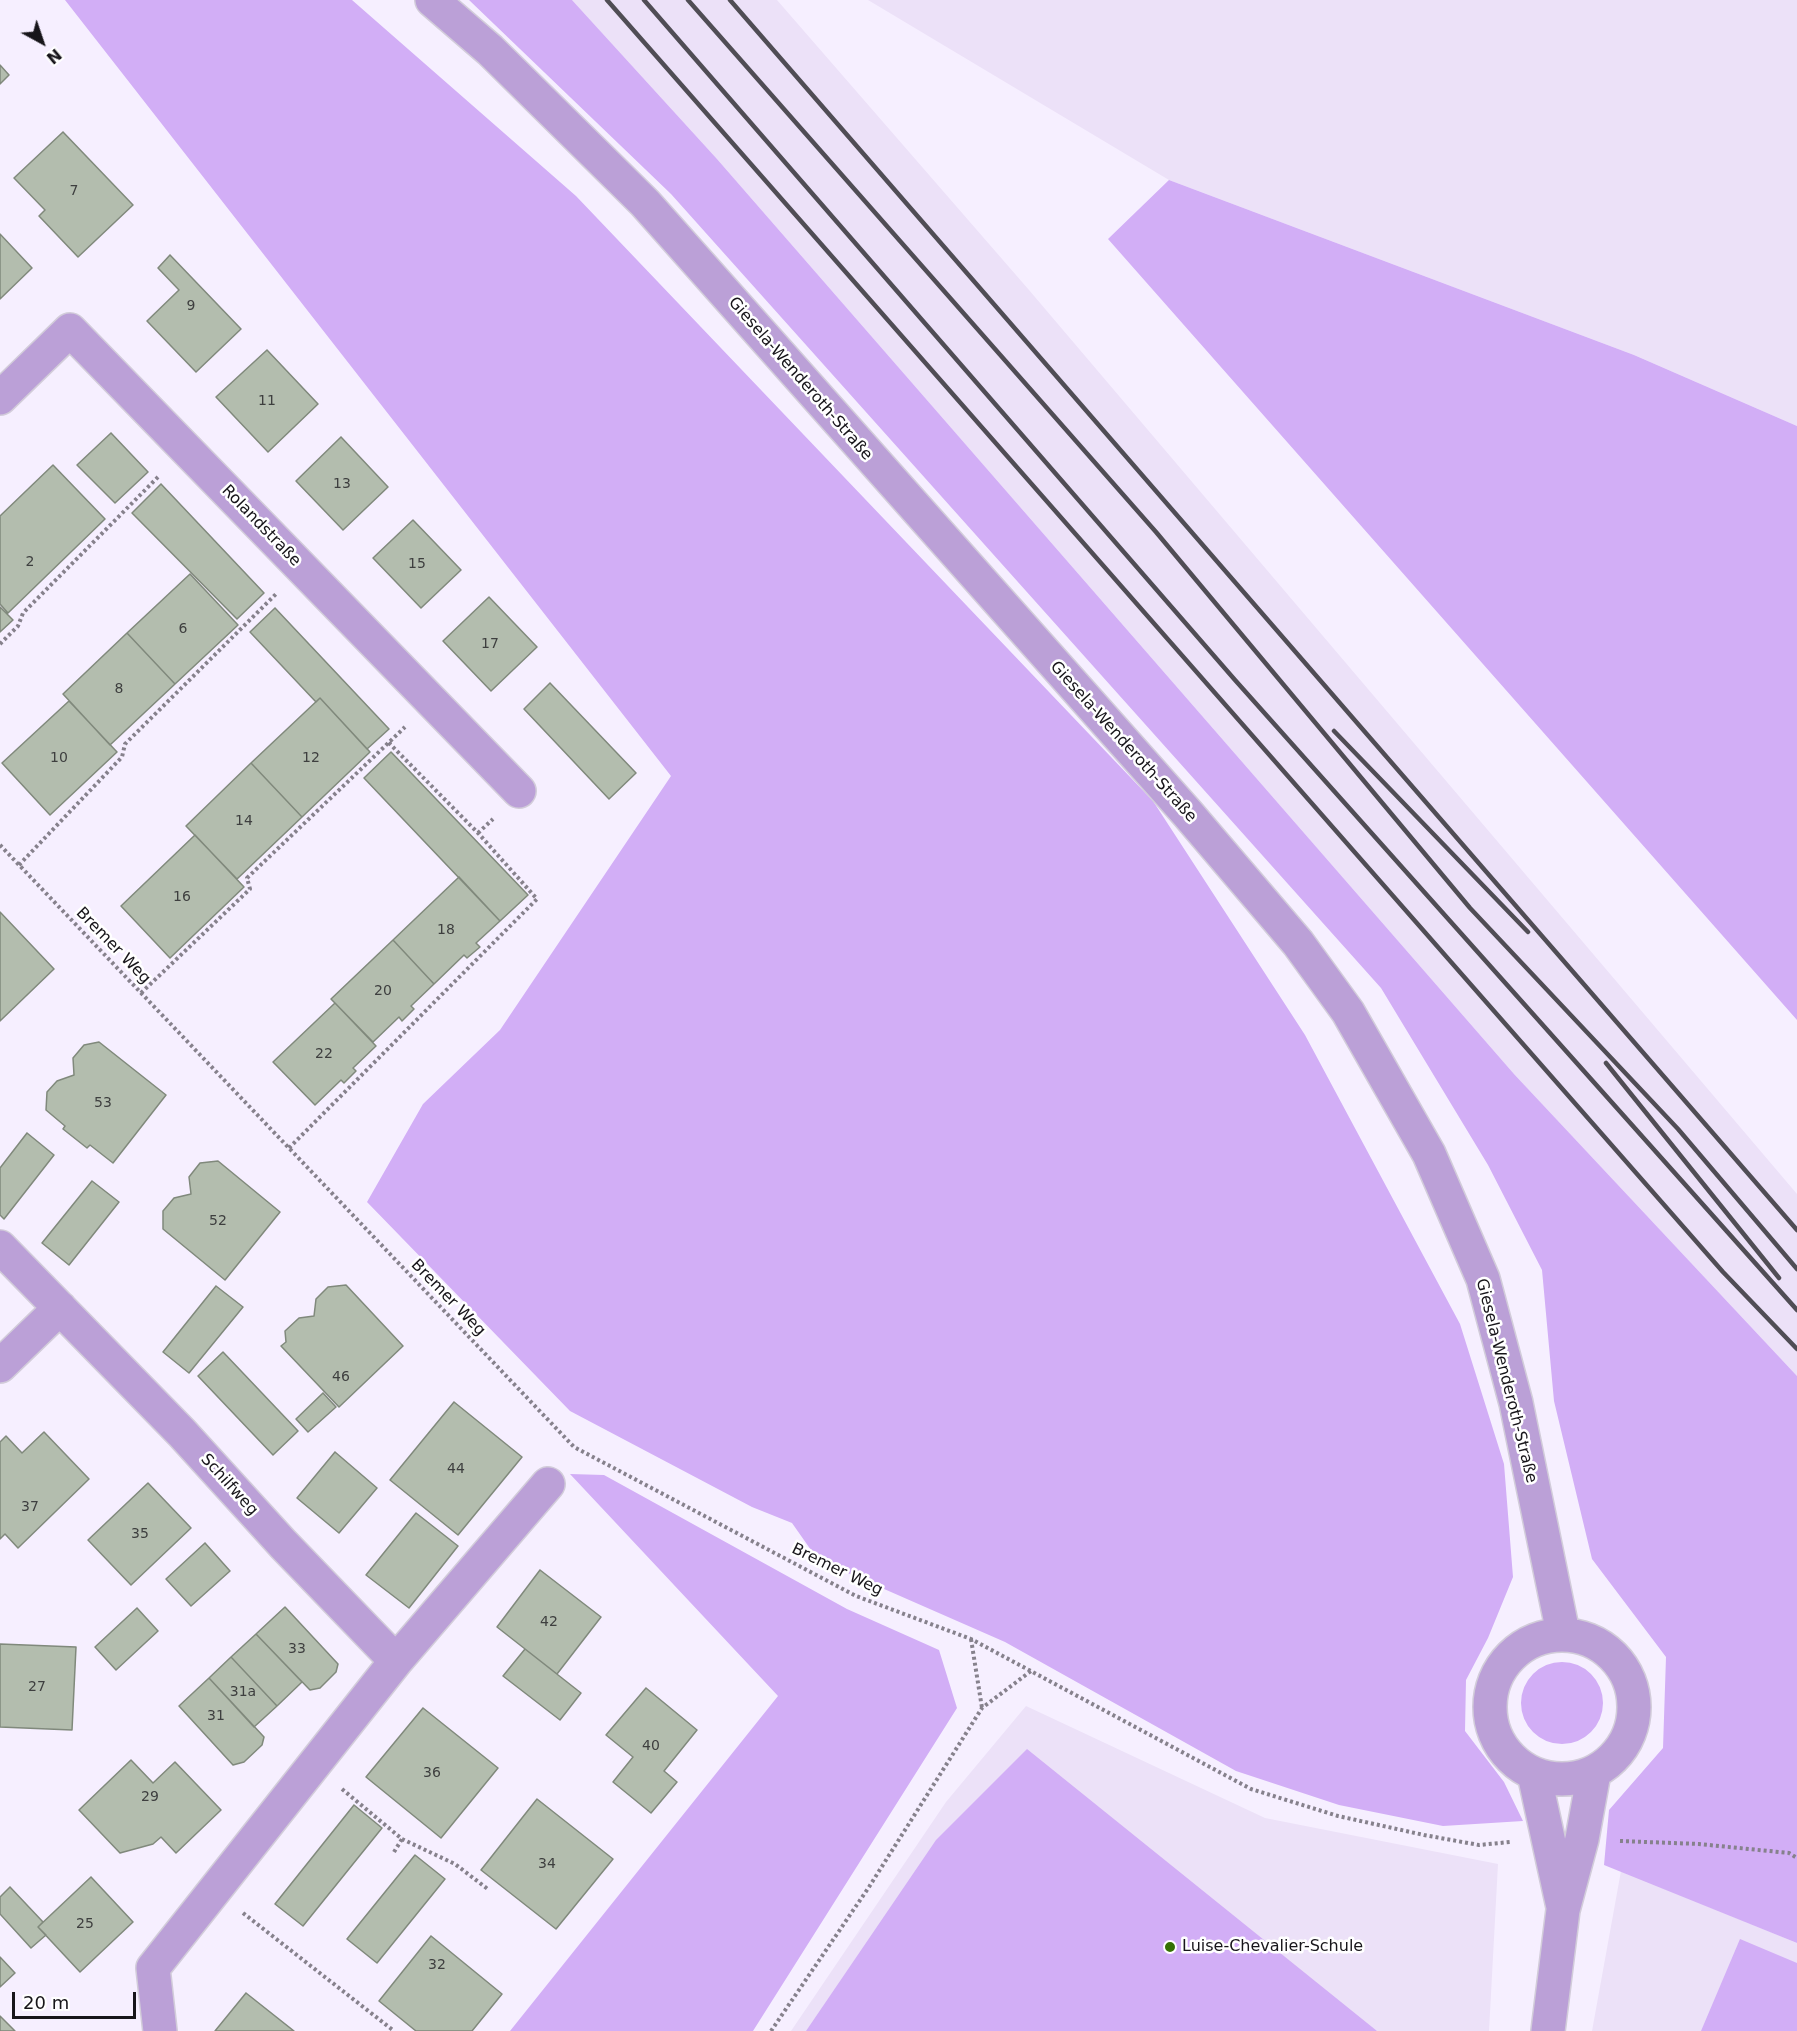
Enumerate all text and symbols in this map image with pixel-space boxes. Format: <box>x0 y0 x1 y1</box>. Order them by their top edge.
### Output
north arrow <box>12 12 72 72</box>
text: N <box>43 45 65 68</box>
house number: 7 <box>70 183 78 199</box>
street label: Giesela-Wenderoth-Straße <box>724 293 876 465</box>
house number: 9 <box>187 298 195 314</box>
house number: 11 <box>258 393 276 409</box>
house number: 13 <box>333 476 351 492</box>
street label: Rolandstraße <box>217 481 305 571</box>
house number: 2 <box>26 554 34 570</box>
house number: 15 <box>408 556 426 572</box>
house number: 6 <box>179 621 187 637</box>
house number: 17 <box>481 636 499 652</box>
street label: Giesela-Wenderoth-Straße <box>1046 658 1200 826</box>
house number: 8 <box>115 681 123 697</box>
house number: 10 <box>50 750 68 766</box>
house number: 12 <box>302 750 320 766</box>
house number: 14 <box>235 813 253 829</box>
house number: 16 <box>173 889 191 905</box>
street label: Bremer Weg <box>72 904 154 988</box>
house number: 18 <box>437 922 455 938</box>
house number: 20 <box>374 983 392 999</box>
house number: 22 <box>315 1046 333 1062</box>
house number: 53 <box>94 1095 112 1111</box>
house number: 52 <box>209 1213 227 1229</box>
street label: Bremer Weg <box>407 1256 489 1340</box>
street label: Giesela-Wenderoth-Straße <box>1471 1277 1541 1485</box>
house number: 46 <box>332 1369 350 1385</box>
street label: Schilfweg <box>196 1450 262 1520</box>
house number: 44 <box>447 1461 465 1477</box>
house number: 37 <box>21 1499 39 1515</box>
house number: 35 <box>131 1526 149 1542</box>
street label: Bremer Weg <box>788 1540 886 1600</box>
house number: 42 <box>540 1614 558 1630</box>
house number: 33 <box>288 1641 306 1657</box>
house number: 27 <box>28 1679 46 1695</box>
house number: 31a <box>230 1684 256 1700</box>
house number: 31 <box>207 1708 225 1724</box>
house number: 40 <box>642 1738 660 1754</box>
house number: 36 <box>423 1765 441 1781</box>
house number: 29 <box>141 1789 159 1805</box>
house number: 34 <box>538 1856 556 1872</box>
house number: 25 <box>76 1916 94 1932</box>
place label: Luise-Chevalier-Schule <box>1182 1937 1363 1957</box>
marker: Luise-Chevalier-Schule <box>1163 1940 1177 1954</box>
house number: 32 <box>428 1957 446 1973</box>
scale bar <box>15 1980 140 2018</box>
text: 20 m <box>23 1992 69 2013</box>

